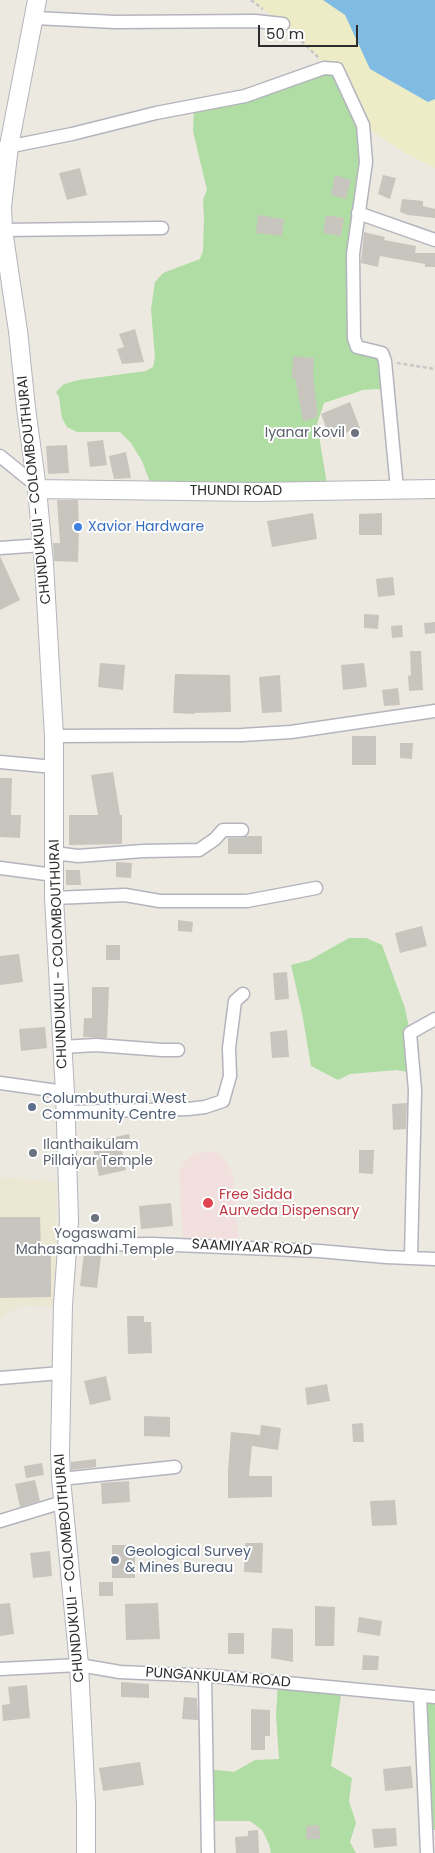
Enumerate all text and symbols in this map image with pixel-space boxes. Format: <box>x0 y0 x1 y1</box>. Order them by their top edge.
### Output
scale bar <box>260 15 360 47</box>
text: 50 m <box>266 23 304 44</box>
street label: CHUNDUKULI - COLOMBOUTHURAI <box>15 375 55 605</box>
place label: Iyanar Kovil <box>265 425 345 441</box>
marker: Iyanar Kovil <box>349 427 361 439</box>
street label: THUNDI ROAD <box>190 483 282 499</box>
place label: Xavior Hardware <box>88 519 204 535</box>
marker: Xavior Hardware <box>72 521 84 533</box>
street label: CHUNDUKULI - COLOMBOUTHURAI <box>47 839 71 1069</box>
place label: Columbuthurai West Community Centre <box>42 1091 187 1124</box>
marker: Columbuthurai West Community Centre <box>26 1101 38 1113</box>
place label: Ilanthaikulam Pillaiyar Temple <box>43 1137 153 1170</box>
marker: Ilanthaikulam Pillaiyar Temple <box>27 1147 39 1159</box>
place label: Free Sidda Aurveda Dispensary <box>219 1187 359 1220</box>
marker: Free Sidda Aurveda Dispensary <box>201 1196 215 1210</box>
marker: Yogaswami Mahasamadhi Temple <box>89 1212 101 1224</box>
place label: Yogaswami Mahasamadhi Temple <box>16 1226 174 1258</box>
street label: SAAMIYAAR ROAD <box>191 1236 313 1260</box>
street label: CHUNDUKULI - COLOMBOUTHURAI <box>52 1453 88 1683</box>
place label: Geological Survey & Mines Bureau <box>125 1544 251 1576</box>
marker: Geological Survey & Mines Bureau <box>109 1554 121 1566</box>
street label: PUNGANKULAM ROAD <box>145 1665 291 1691</box>

